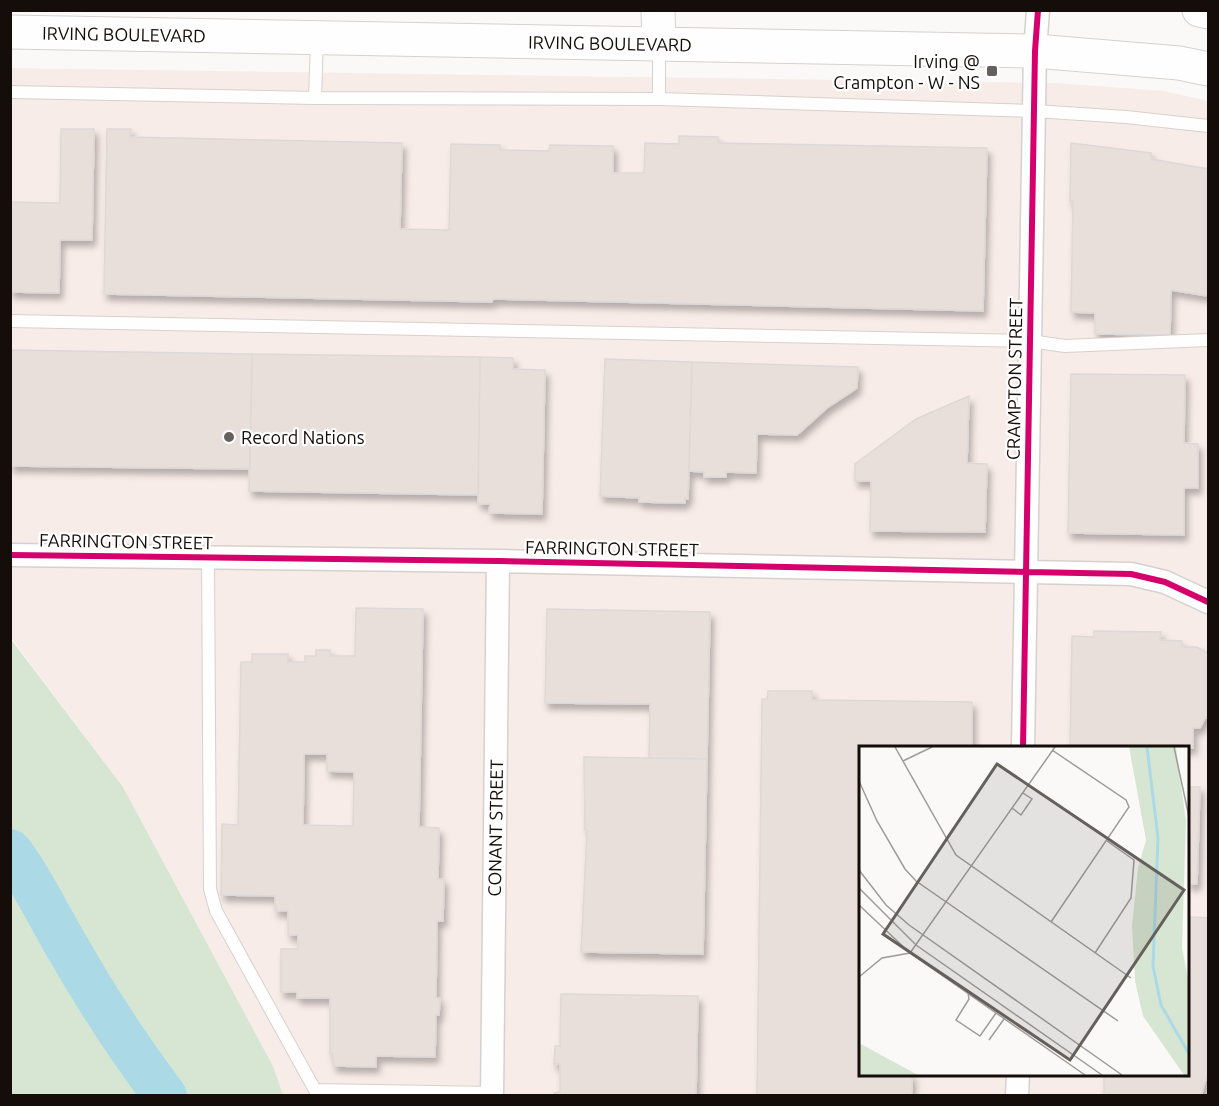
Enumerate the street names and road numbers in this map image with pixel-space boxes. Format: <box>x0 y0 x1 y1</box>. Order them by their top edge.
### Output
street label: IRVING BOULEVARD <box>42 23 206 45</box>
street label: IRVING BOULEVARD <box>528 32 692 54</box>
street label: CRAMPTON STREET <box>1003 298 1025 460</box>
street label: FARRINGTON STREET <box>39 529 213 553</box>
street label: FARRINGTON STREET <box>525 536 699 560</box>
street label: CONANT STREET <box>484 759 506 897</box>

